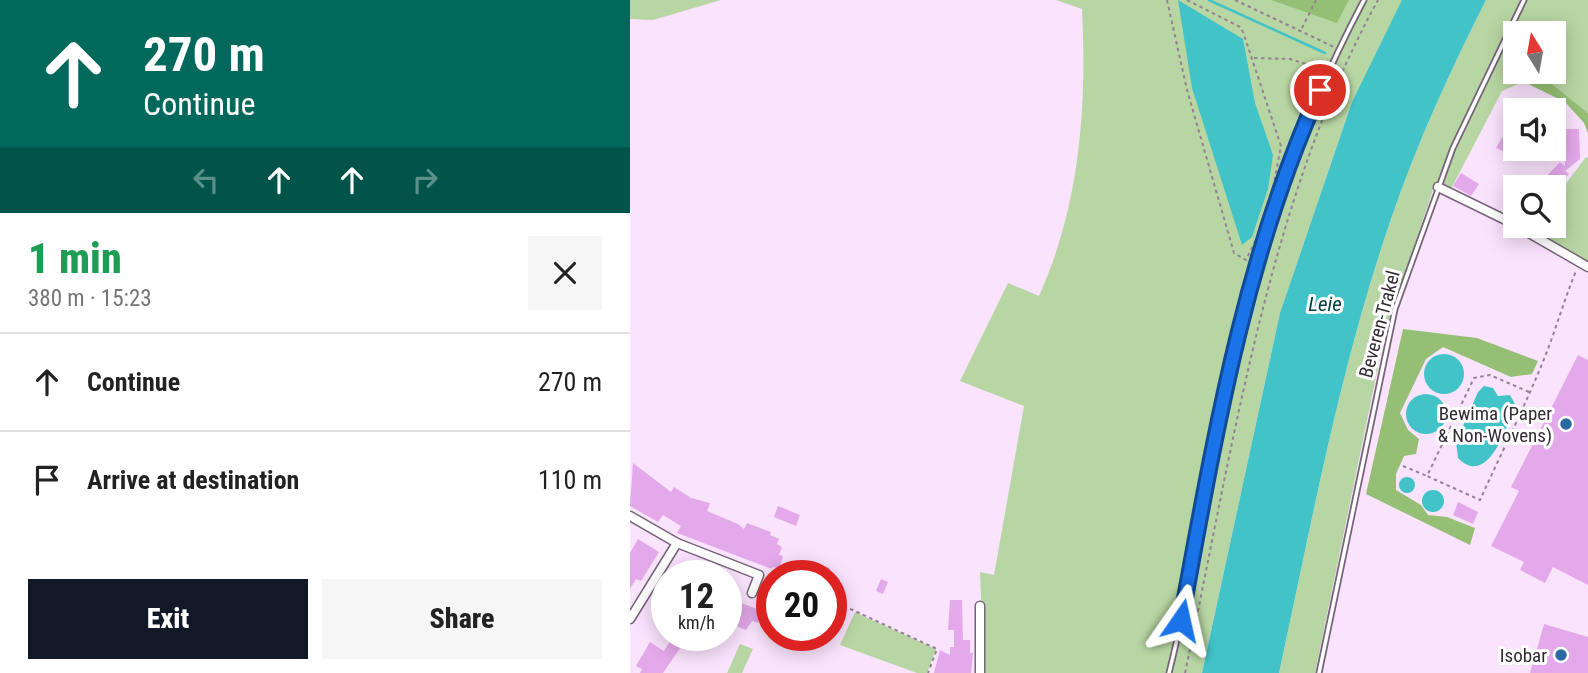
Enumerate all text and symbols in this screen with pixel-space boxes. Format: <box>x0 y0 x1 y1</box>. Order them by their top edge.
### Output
north arrow <box>1503 21 1566 84</box>
map controls <box>1503 21 1566 238</box>
text: 270 m <box>143 26 265 83</box>
icon: ahead <box>28 28 119 119</box>
pin <box>1290 60 1350 120</box>
icon: arrive <box>1301 71 1339 109</box>
text: Continue <box>143 85 255 123</box>
button: sound <box>1503 98 1566 161</box>
icon: left <box>187 161 225 199</box>
icon: ahead <box>260 161 298 199</box>
icon: ahead <box>333 161 371 199</box>
icon: right <box>406 161 444 199</box>
button: search <box>1503 175 1566 238</box>
text: 1 min <box>28 234 122 283</box>
button: close <box>528 236 602 310</box>
street label: Beveren-Trakel <box>1354 268 1405 380</box>
text: 380 m · 15:23 <box>28 285 152 312</box>
water label: Leie <box>1308 292 1342 316</box>
icon: ahead <box>28 363 66 401</box>
text: Continue <box>87 367 180 397</box>
text: 270 m <box>538 367 602 397</box>
place label: Bewima (Paper & Non-Wovens) <box>1438 402 1552 447</box>
marker: Bewima (Paper & Non-Wovens) <box>1558 416 1574 432</box>
icon: arrive <box>28 461 66 499</box>
text: Arrive at destination <box>87 465 299 495</box>
text: 110 m <box>538 465 602 495</box>
speed limit sign: 20 <box>756 560 847 651</box>
text: 12 <box>679 576 714 617</box>
button: Exit <box>28 579 308 659</box>
button: Share <box>322 579 602 659</box>
position arrow <box>1144 583 1218 657</box>
text: km/h <box>678 612 715 633</box>
place label: Isobar <box>1500 644 1547 667</box>
marker: Isobar <box>1553 647 1569 663</box>

